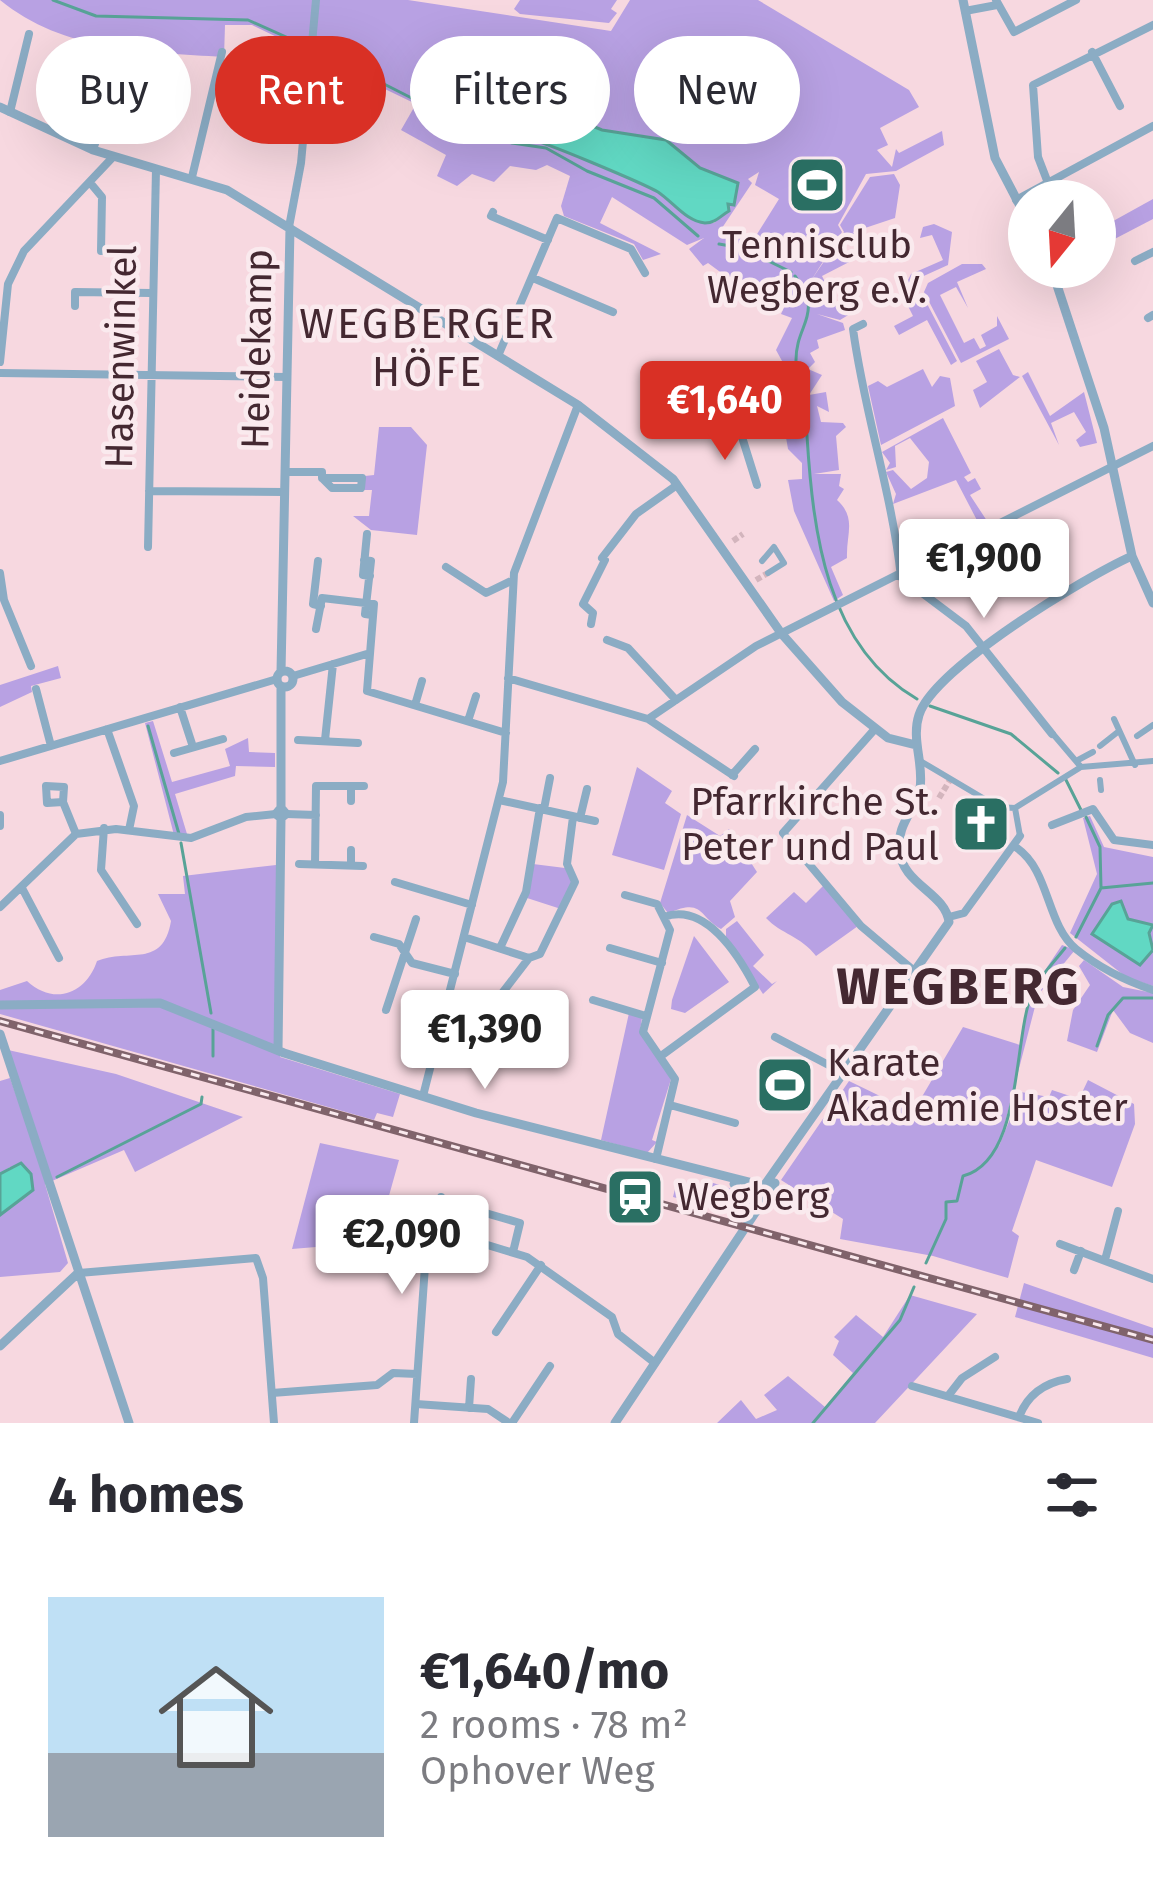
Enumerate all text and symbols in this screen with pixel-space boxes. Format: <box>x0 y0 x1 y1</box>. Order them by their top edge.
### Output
chip: Buy <box>36 36 191 144</box>
chip: Rent <box>215 36 386 144</box>
chip: Filters <box>410 36 610 144</box>
chip: New <box>634 36 800 144</box>
sports icon: Tennisclub Wegberg e.V. <box>786 154 848 216</box>
north arrow <box>1008 180 1116 288</box>
map controls <box>1008 180 1116 288</box>
place label: Tennisclub Wegberg e.V. <box>707 222 927 313</box>
street label: Hasenwinkel <box>96 245 146 469</box>
street label: Heidekamp <box>232 248 282 450</box>
district label: WEGBERGER HÖFE <box>299 299 557 397</box>
pin: €1,640 <box>627 361 823 463</box>
text: €1,640 <box>667 377 783 423</box>
pin: €1,900 <box>886 519 1082 621</box>
text: €1,900 <box>926 535 1042 581</box>
place label: Pfarrkirche St. Peter und Paul <box>681 779 939 870</box>
church icon: Pfarrkirche St. Peter und Paul <box>950 793 1012 855</box>
district label: WEGBERG <box>836 956 1082 1018</box>
pin: €1,390 <box>387 990 583 1092</box>
text: €1,390 <box>428 1006 542 1052</box>
place label: Karate Akademie Hoster <box>827 1040 1128 1131</box>
sports icon: Karate Akademie Hoster <box>754 1054 816 1116</box>
station icon: Wegberg <box>604 1166 666 1228</box>
place label: Wegberg <box>677 1174 830 1220</box>
pin: €2,090 <box>304 1195 500 1297</box>
text: €2,090 <box>343 1211 461 1257</box>
icon: filters <box>1039 1462 1105 1528</box>
text: 4 homes <box>48 1464 244 1526</box>
text: €1,640/mo <box>420 1640 669 1702</box>
icon: home <box>144 1645 288 1789</box>
text: 2 rooms · 78 m² <box>420 1702 688 1748</box>
text: Ophover Weg <box>420 1748 655 1794</box>

